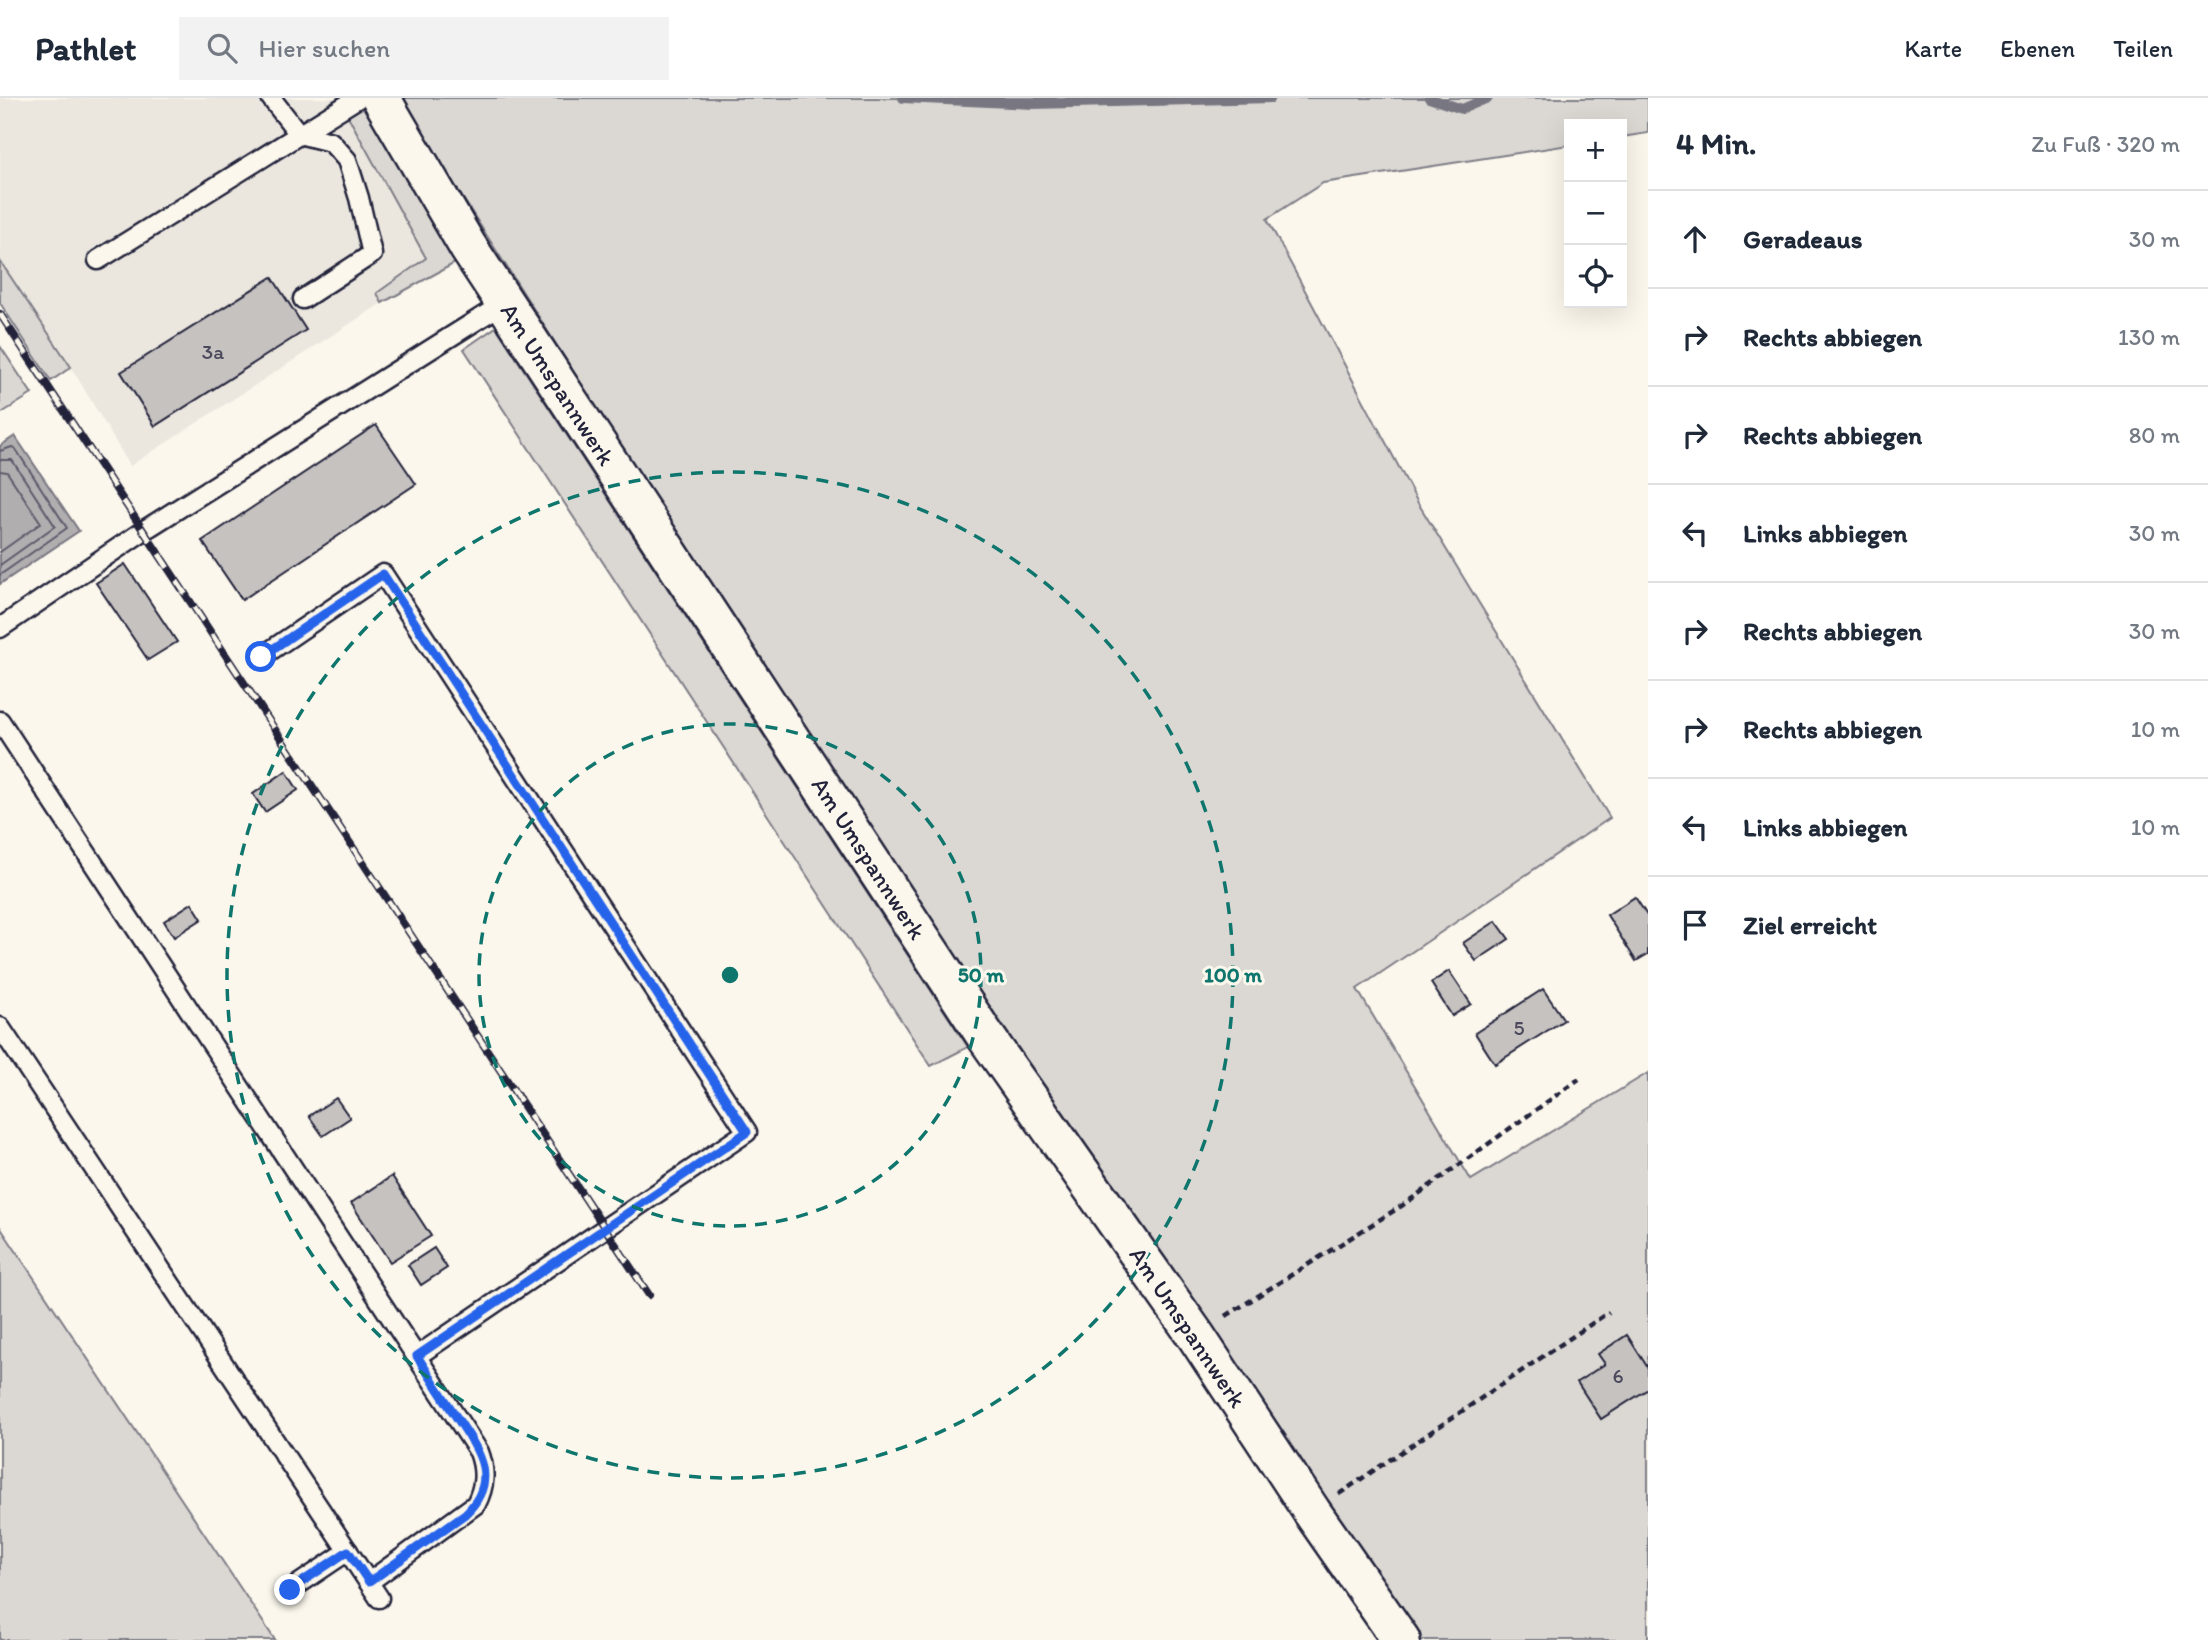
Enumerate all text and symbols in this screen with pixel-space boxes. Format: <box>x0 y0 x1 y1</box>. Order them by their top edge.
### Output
search box <box>179 17 669 80</box>
text: Pathlet <box>35 29 137 68</box>
icon: search <box>203 29 241 67</box>
text: Hier suchen <box>259 32 390 64</box>
text: Karte <box>1904 34 1962 63</box>
text: Ebenen <box>2000 34 2075 63</box>
text: Teilen <box>2113 34 2173 63</box>
map controls <box>1564 119 1627 308</box>
button: + <box>1564 119 1627 182</box>
text: 4 Min. <box>1676 125 1756 162</box>
text: Zu Fuß · 320 m <box>2031 130 2180 158</box>
button: − <box>1564 182 1627 245</box>
icon: ahead <box>1676 220 1714 258</box>
text: Geradeaus <box>1743 223 1862 255</box>
text: 30 m <box>2129 225 2180 253</box>
button: locate <box>1564 245 1627 308</box>
street label: Am Umspannwerk <box>495 297 622 471</box>
icon: right <box>1676 318 1714 356</box>
text: Rechts abbiegen <box>1743 321 1922 353</box>
text: 130 m <box>2118 323 2180 351</box>
house number: 3a <box>202 339 224 364</box>
icon: right <box>1676 416 1714 454</box>
text: Rechts abbiegen <box>1743 419 1922 451</box>
text: 80 m <box>2129 421 2180 449</box>
icon: left <box>1676 514 1714 552</box>
text: Links abbiegen <box>1743 517 1908 549</box>
text: 30 m <box>2129 519 2180 547</box>
icon: right <box>1676 612 1714 650</box>
text: Rechts abbiegen <box>1743 615 1922 647</box>
text: 30 m <box>2129 617 2180 645</box>
route start <box>245 641 276 672</box>
icon: right <box>1676 710 1714 748</box>
text: Rechts abbiegen <box>1743 713 1922 745</box>
text: 10 m <box>2131 715 2180 743</box>
street label: Am Umspannwerk <box>806 771 933 945</box>
icon: left <box>1676 808 1714 846</box>
text: Links abbiegen <box>1743 811 1908 843</box>
text: 10 m <box>2131 813 2180 841</box>
icon: arrive <box>1676 906 1714 944</box>
text: Ziel erreicht <box>1743 909 1877 941</box>
text: 50 m <box>958 962 1005 987</box>
text: 100 m <box>1204 962 1262 987</box>
centre of rings <box>718 963 742 987</box>
house number: 5 <box>1513 1015 1525 1040</box>
street label: Am Umspannwerk <box>1123 1241 1253 1413</box>
house number: 6 <box>1612 1363 1624 1388</box>
route end <box>274 1574 305 1605</box>

